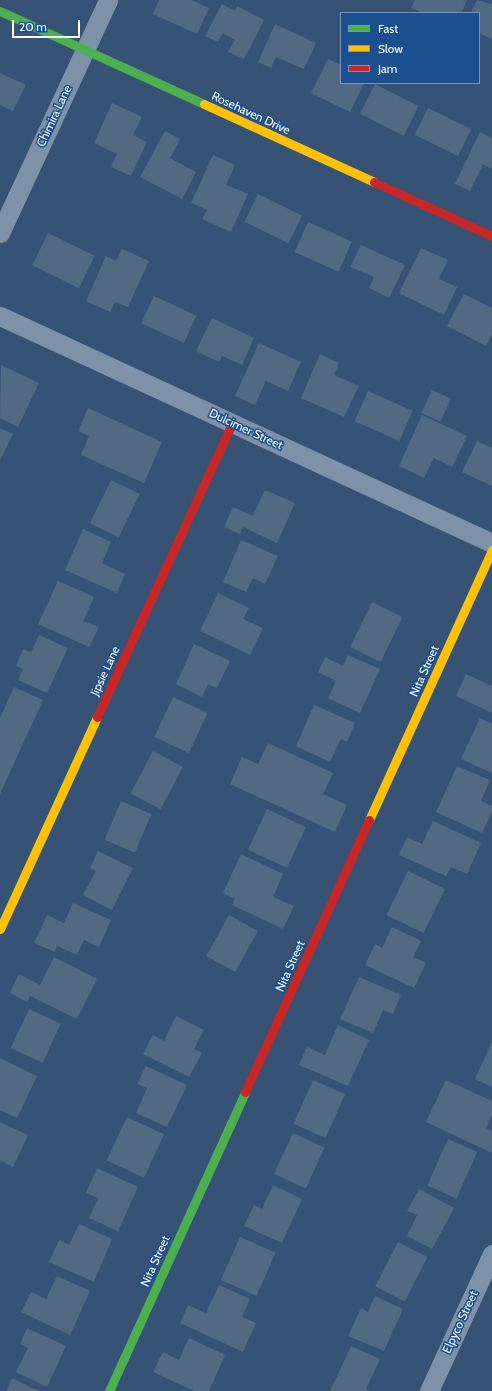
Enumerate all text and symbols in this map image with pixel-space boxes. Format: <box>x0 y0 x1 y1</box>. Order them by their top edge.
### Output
scale bar <box>14 12 82 38</box>
legend <box>340 12 480 84</box>
text: 20 m <box>19 19 47 34</box>
text: Fast <box>378 21 398 36</box>
text: Slow <box>378 41 403 56</box>
text: Jam <box>378 61 397 76</box>
street label: Chimira Lane <box>33 83 75 149</box>
street label: Rosehaven Drive <box>209 89 293 137</box>
street label: Dulcimer Street <box>207 406 285 452</box>
street label: Nita Street <box>406 643 442 699</box>
street label: Jipsie Lane <box>87 644 123 698</box>
street label: Nita Street <box>272 938 308 994</box>
street label: Nita Street <box>137 1233 173 1289</box>
street label: Elpyco Street <box>439 1288 481 1356</box>

